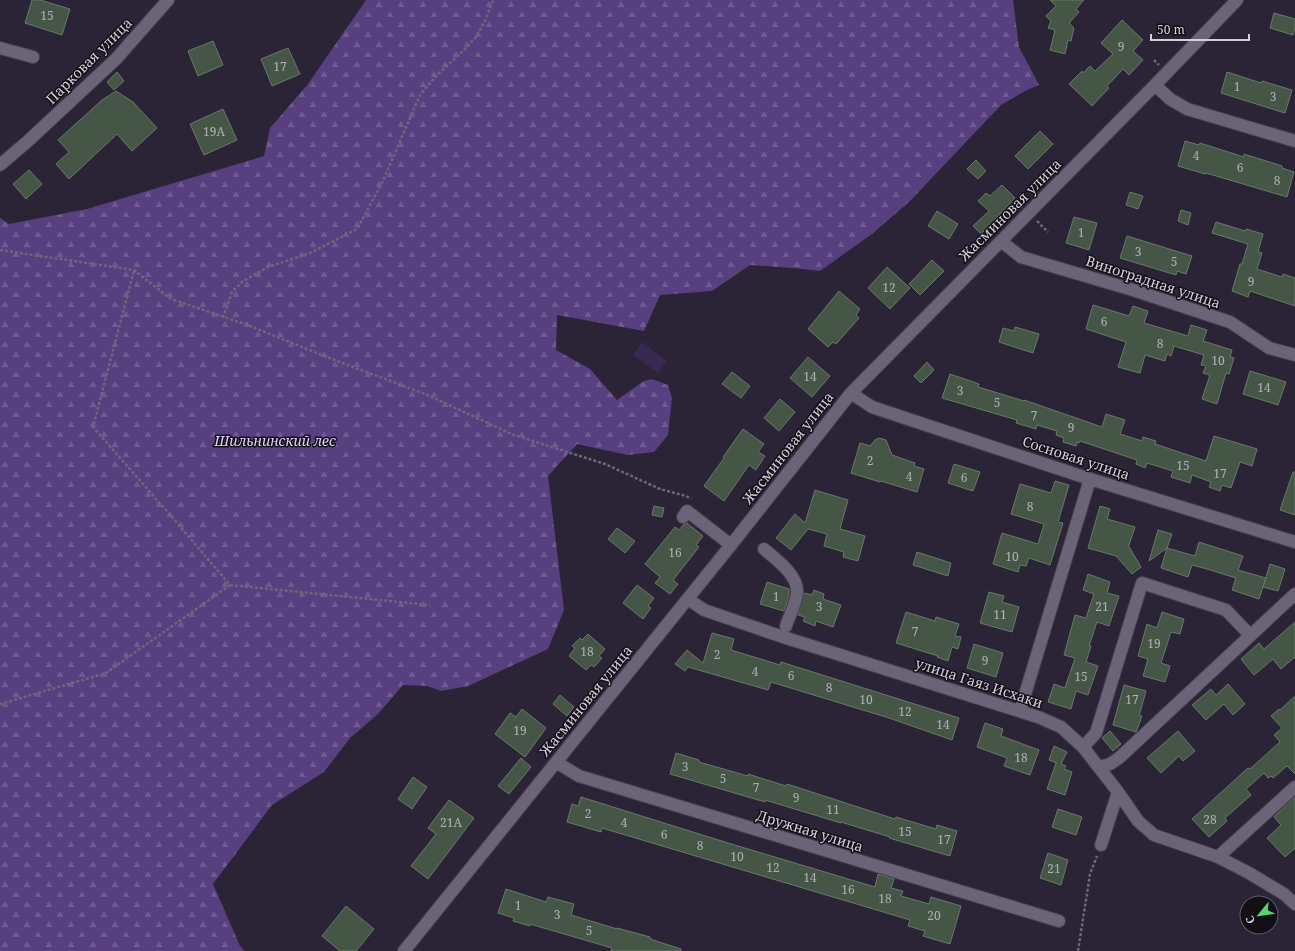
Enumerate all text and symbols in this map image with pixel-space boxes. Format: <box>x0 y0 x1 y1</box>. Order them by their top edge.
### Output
house number: 15 <box>40 7 54 24</box>
street label: Парковая улица <box>41 13 136 108</box>
scale bar <box>1151 16 1249 42</box>
text: 50 m <box>1157 21 1185 38</box>
house number: 9 <box>1118 38 1124 55</box>
house number: 17 <box>273 58 287 75</box>
house number: 1 <box>1234 78 1240 95</box>
house number: 3 <box>1270 88 1277 105</box>
house number: 19А <box>203 123 225 140</box>
house number: 4 <box>1193 147 1200 164</box>
street label: Жасминовая улица <box>954 154 1065 266</box>
house number: 6 <box>1237 159 1244 176</box>
house number: 8 <box>1274 172 1281 189</box>
house number: 1 <box>1078 224 1084 241</box>
house number: 3 <box>1135 243 1142 260</box>
street label: Виноградная улица <box>1083 251 1223 312</box>
house number: 5 <box>1171 253 1177 270</box>
house number: 9 <box>1248 273 1254 290</box>
house number: 12 <box>882 279 896 296</box>
house number: 6 <box>1101 313 1108 330</box>
house number: 8 <box>1157 335 1164 352</box>
house number: 10 <box>1211 352 1225 369</box>
house number: 14 <box>803 368 817 385</box>
house number: 14 <box>1257 379 1271 396</box>
house number: 3 <box>957 382 964 399</box>
street label: Жасминовая улица <box>737 388 837 509</box>
house number: 5 <box>994 394 1000 411</box>
house number: 7 <box>1031 407 1038 424</box>
house number: 9 <box>1068 419 1074 436</box>
park label: Шильнинский лес <box>213 431 336 450</box>
street label: Сосновая улица <box>1020 431 1132 484</box>
house number: 2 <box>867 452 873 469</box>
house number: 15 <box>1176 457 1190 474</box>
house number: 17 <box>1213 465 1227 482</box>
house number: 4 <box>906 468 913 485</box>
house number: 6 <box>961 469 968 486</box>
house number: 8 <box>1027 498 1034 515</box>
house number: 16 <box>668 544 682 561</box>
house number: 10 <box>1005 548 1019 565</box>
house number: 1 <box>773 588 779 605</box>
house number: 3 <box>816 598 823 615</box>
house number: 21 <box>1095 598 1109 615</box>
house number: 11 <box>993 606 1007 623</box>
house number: 7 <box>912 623 919 640</box>
house number: 19 <box>1147 635 1161 652</box>
street label: Жасминовая улица <box>534 641 636 761</box>
house number: 18 <box>580 643 594 660</box>
house number: 2 <box>714 646 720 663</box>
house number: 9 <box>982 652 988 669</box>
street label: улица Гаяз Исхаки <box>913 653 1045 712</box>
house number: 4 <box>752 663 759 680</box>
house number: 6 <box>788 667 795 684</box>
house number: 15 <box>1074 668 1088 685</box>
house number: 8 <box>826 679 833 696</box>
house number: 10 <box>859 691 873 708</box>
house number: 17 <box>1125 691 1139 708</box>
house number: 12 <box>898 703 912 720</box>
house number: 14 <box>936 716 950 733</box>
house number: 19 <box>513 722 527 739</box>
house number: 18 <box>1014 749 1028 766</box>
house number: 3 <box>682 758 689 775</box>
house number: 5 <box>720 770 726 787</box>
house number: 7 <box>753 779 760 796</box>
house number: 9 <box>793 789 799 806</box>
house number: 11 <box>826 801 840 818</box>
house number: 2 <box>585 805 591 822</box>
street label: Дружная улица <box>754 805 866 856</box>
house number: 28 <box>1203 811 1217 828</box>
house number: 21А <box>440 814 462 831</box>
house number: 4 <box>621 814 628 831</box>
house number: 15 <box>898 823 912 840</box>
house number: 6 <box>661 826 668 843</box>
house number: 17 <box>937 831 951 848</box>
house number: 8 <box>697 837 704 854</box>
house number: 10 <box>730 848 744 865</box>
house number: 12 <box>766 859 780 876</box>
house number: 21 <box>1047 860 1061 877</box>
house number: 14 <box>803 869 817 886</box>
house number: 16 <box>841 881 855 898</box>
house number: 18 <box>878 890 892 907</box>
north arrow <box>1239 895 1279 935</box>
house number: 1 <box>515 897 521 914</box>
house number: 3 <box>554 906 561 923</box>
house number: 20 <box>927 907 941 924</box>
text: С <box>1241 913 1258 927</box>
house number: 5 <box>586 922 592 939</box>

